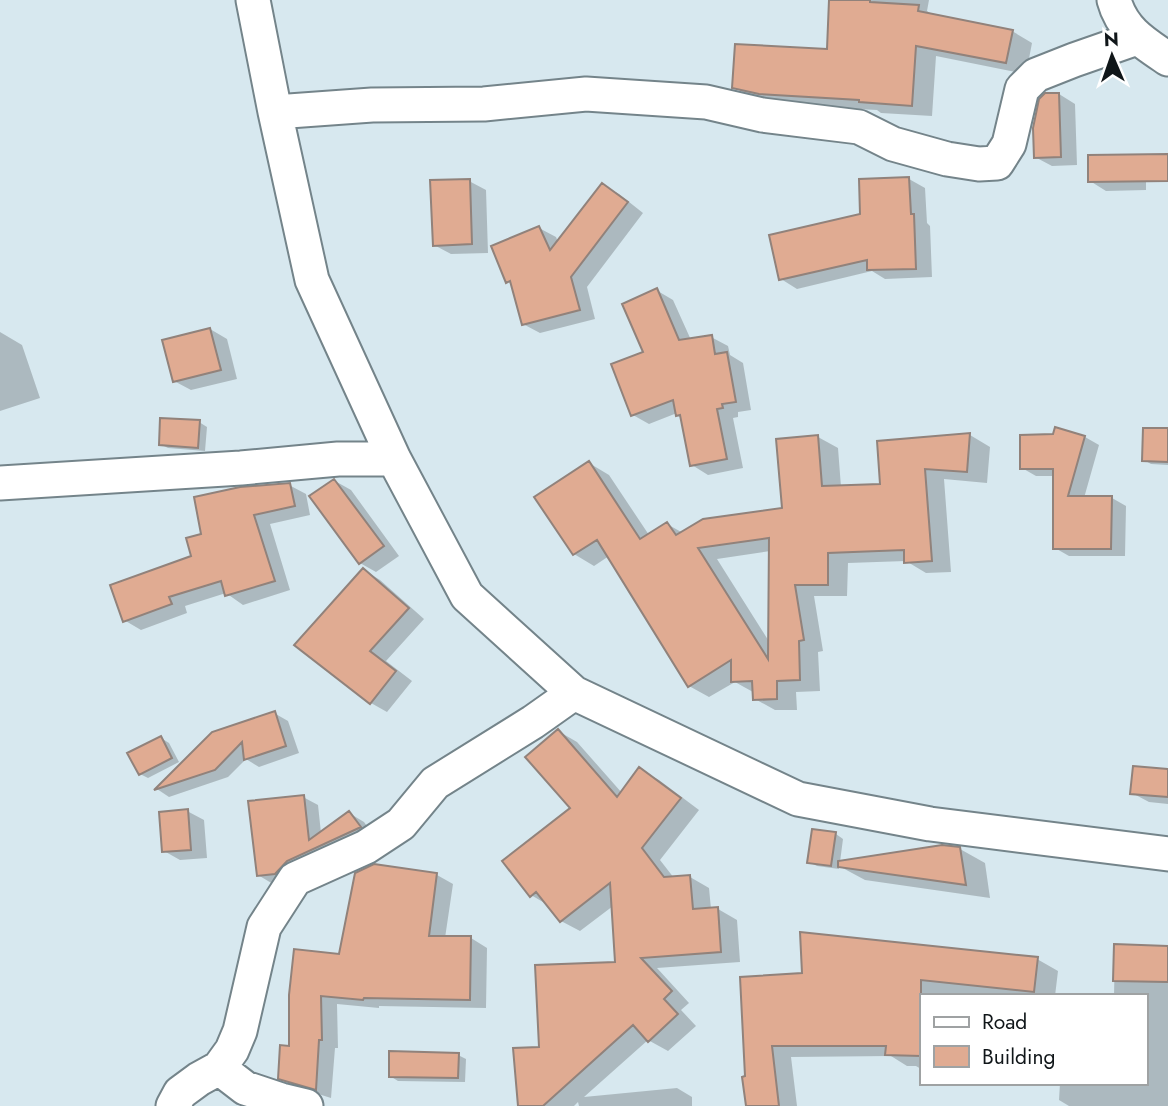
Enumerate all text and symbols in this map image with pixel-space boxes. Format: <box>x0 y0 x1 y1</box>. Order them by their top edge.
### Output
north arrow <box>1077 21 1147 91</box>
text: N <box>1103 26 1119 53</box>
legend <box>920 994 1147 1085</box>
text: Road <box>982 1007 1027 1037</box>
text: Building <box>982 1042 1055 1072</box>

